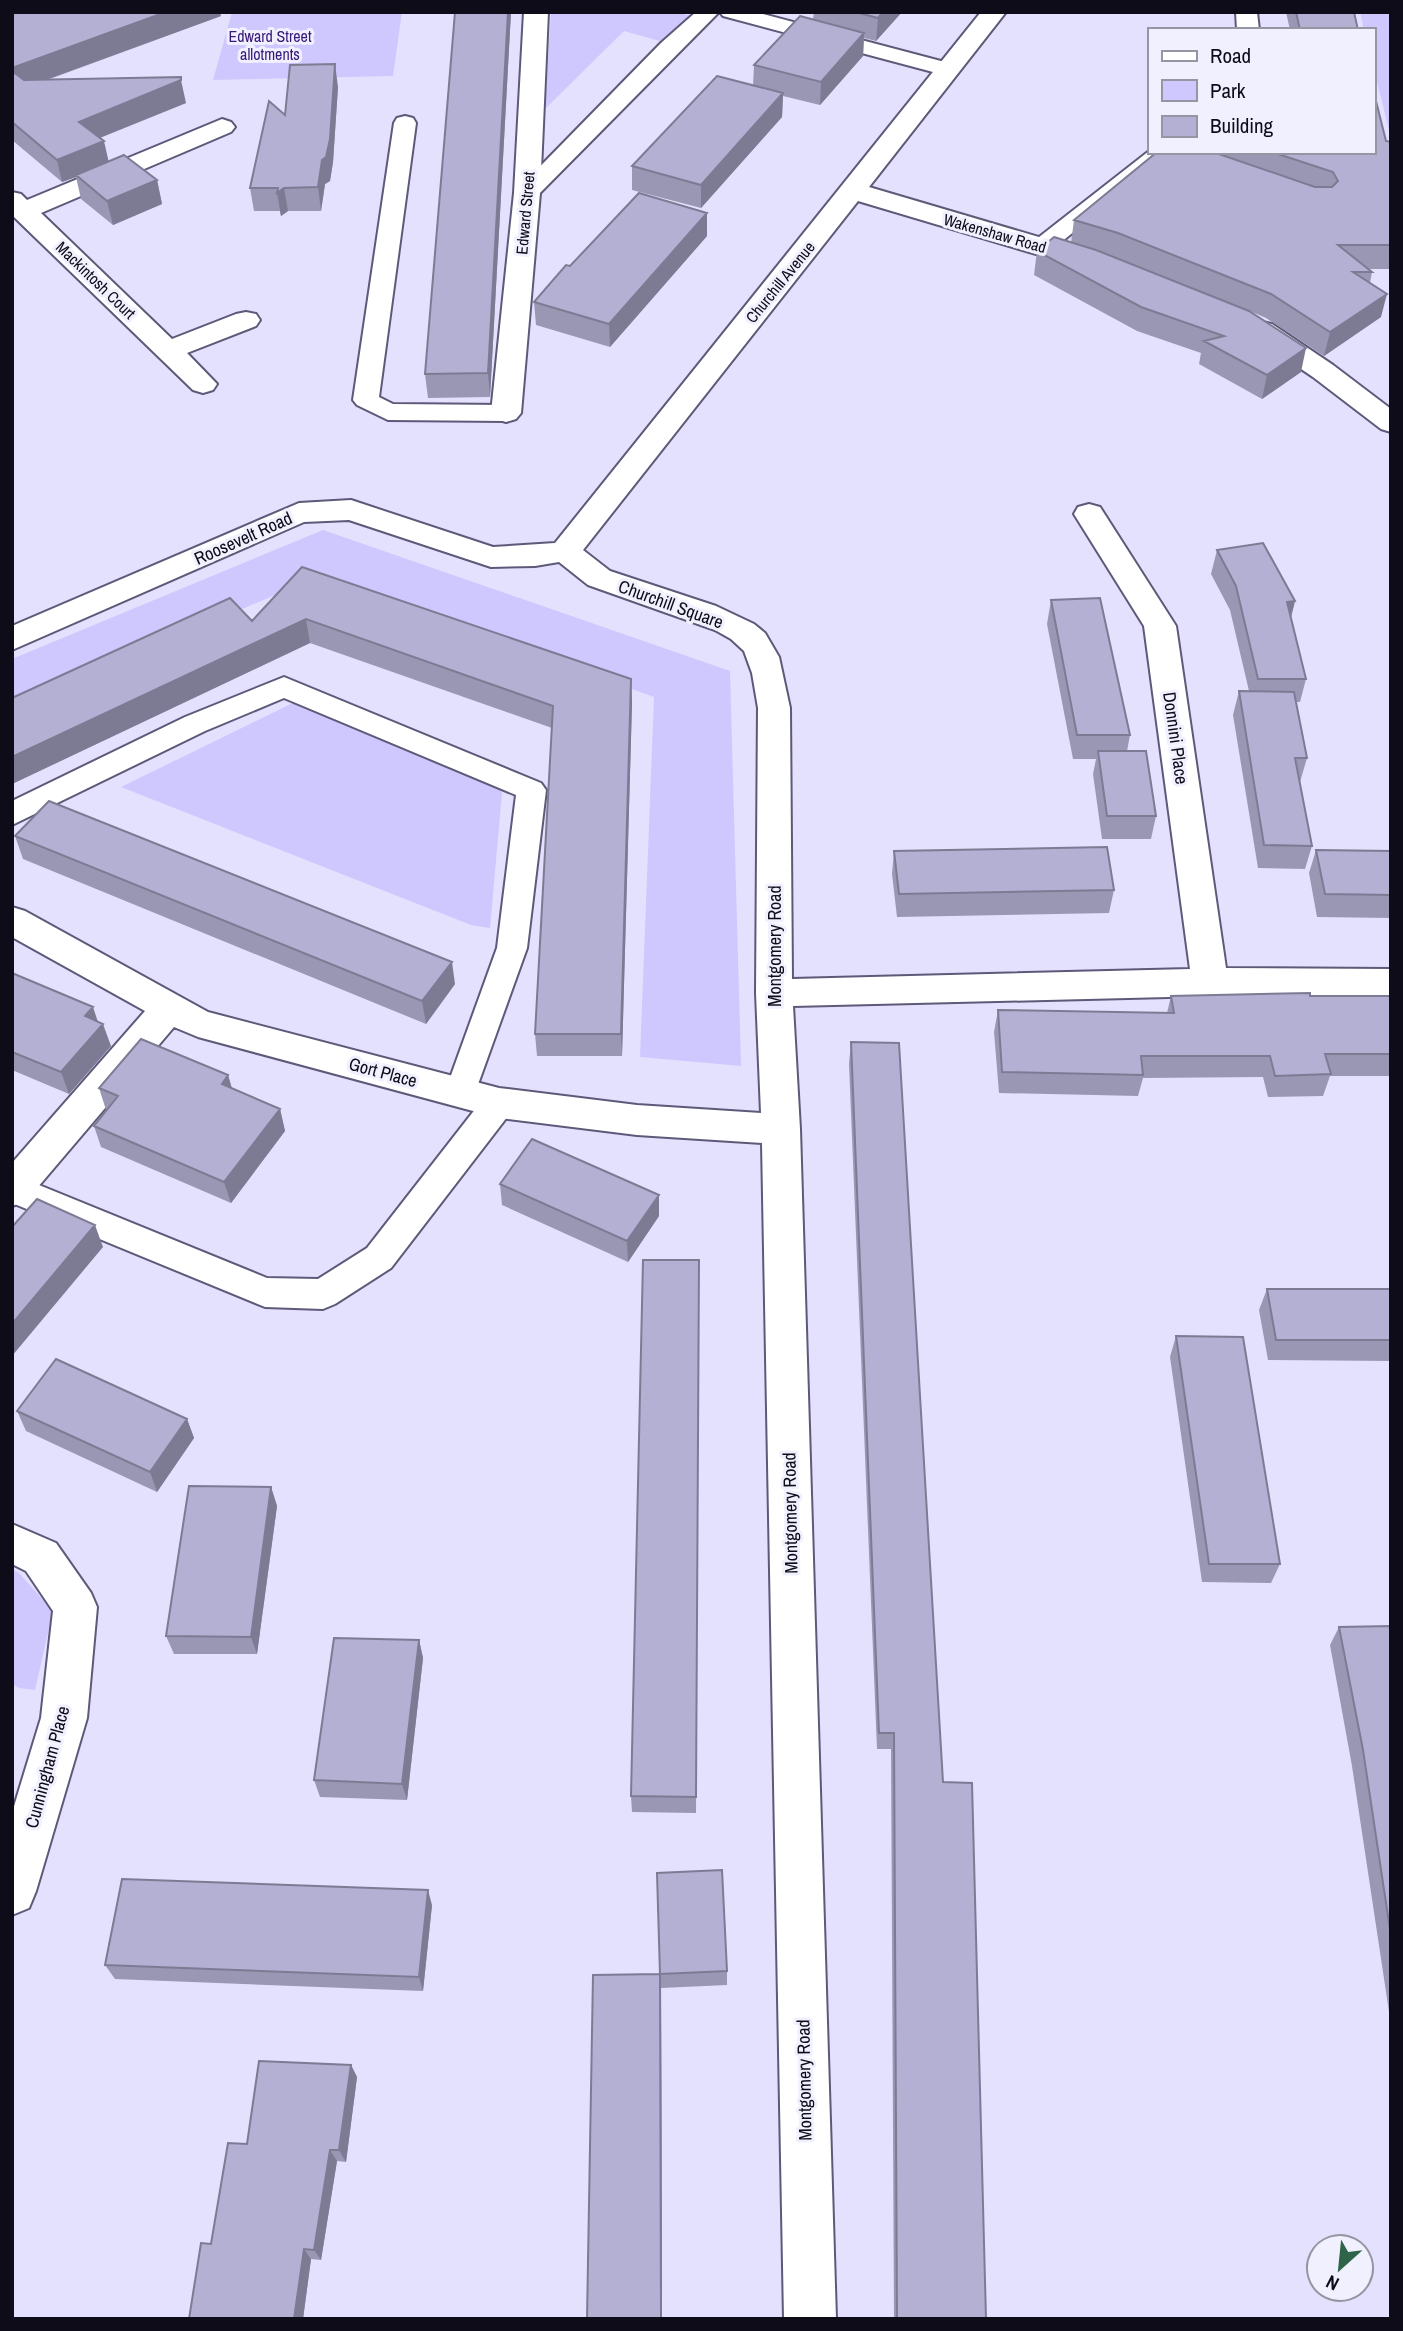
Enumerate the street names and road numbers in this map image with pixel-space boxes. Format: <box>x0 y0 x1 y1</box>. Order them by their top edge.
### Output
street label: Edward Street <box>510 170 540 255</box>
street label: Wakenshaw Road <box>941 208 1049 258</box>
street label: Mackintosh Court <box>51 236 141 324</box>
street label: Churchill Avenue <box>740 237 820 327</box>
street label: Roosevelt Road <box>190 505 296 571</box>
street label: Churchill Square <box>615 573 727 635</box>
street label: Donnini Place <box>1157 690 1195 786</box>
street label: Montgomery Road <box>762 885 787 1007</box>
street label: Gort Place <box>346 1051 420 1093</box>
street label: Montgomery Road <box>776 1452 804 1574</box>
street label: Cunningham Place <box>19 1703 75 1831</box>
street label: Montgomery Road <box>790 2019 818 2141</box>

